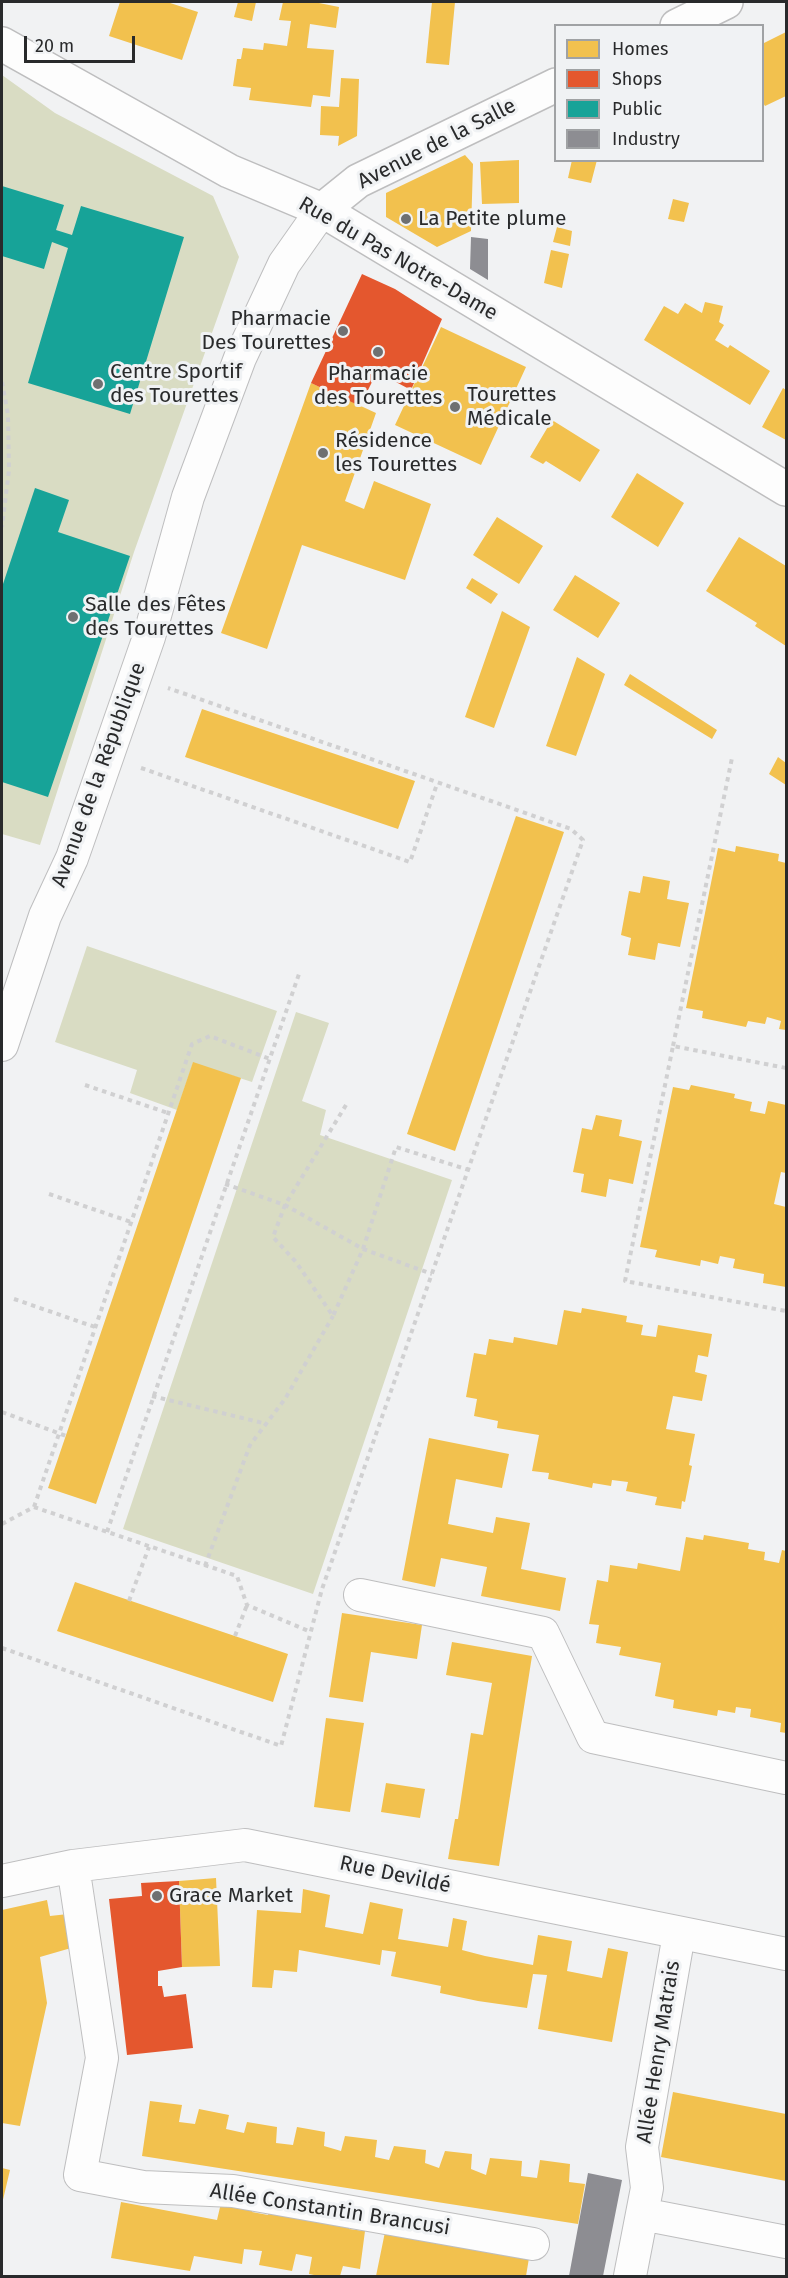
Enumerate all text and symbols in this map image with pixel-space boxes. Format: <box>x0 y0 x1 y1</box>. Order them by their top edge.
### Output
scale bar <box>27 24 138 62</box>
legend <box>554 24 764 162</box>
text: 20 m <box>35 35 74 57</box>
text: Homes <box>612 38 668 60</box>
text: Shops <box>612 68 662 90</box>
street label: Avenue de la Salle <box>354 93 520 195</box>
text: Public <box>612 98 662 120</box>
text: Industry <box>612 128 680 150</box>
street label: Rue du Pas Notre-Dame <box>294 192 502 326</box>
place label: La Petite plume <box>418 206 566 232</box>
marker: La Petite plume <box>399 212 413 226</box>
place label: Pharmacie Des Tourettes <box>201 306 331 356</box>
marker: Pharmacie Des Tourettes <box>336 324 350 338</box>
marker: Pharmacie des Tourettes <box>371 345 385 359</box>
place label: Centre Sportif des Tourettes <box>110 359 242 409</box>
place label: Pharmacie des Tourettes <box>314 361 442 411</box>
marker: Centre Sportif des Tourettes <box>91 377 105 391</box>
place label: Tourettes Médicale <box>467 382 556 432</box>
marker: Tourettes Médicale <box>448 400 462 414</box>
place label: Résidence les Tourettes <box>335 428 457 478</box>
marker: Résidence les Tourettes <box>316 446 330 460</box>
place label: Salle des Fêtes des Tourettes <box>85 592 226 642</box>
marker: Salle des Fêtes des Tourettes <box>66 610 80 624</box>
street label: Avenue de la République <box>47 659 151 891</box>
street label: Rue Devildé <box>337 1851 453 1899</box>
place label: Grace Market <box>169 1883 293 1909</box>
marker: Grace Market <box>150 1889 164 1903</box>
street label: Allée Henry Matrais <box>632 1959 686 2145</box>
street label: Allée Constantin Brancusi <box>208 2179 452 2241</box>

